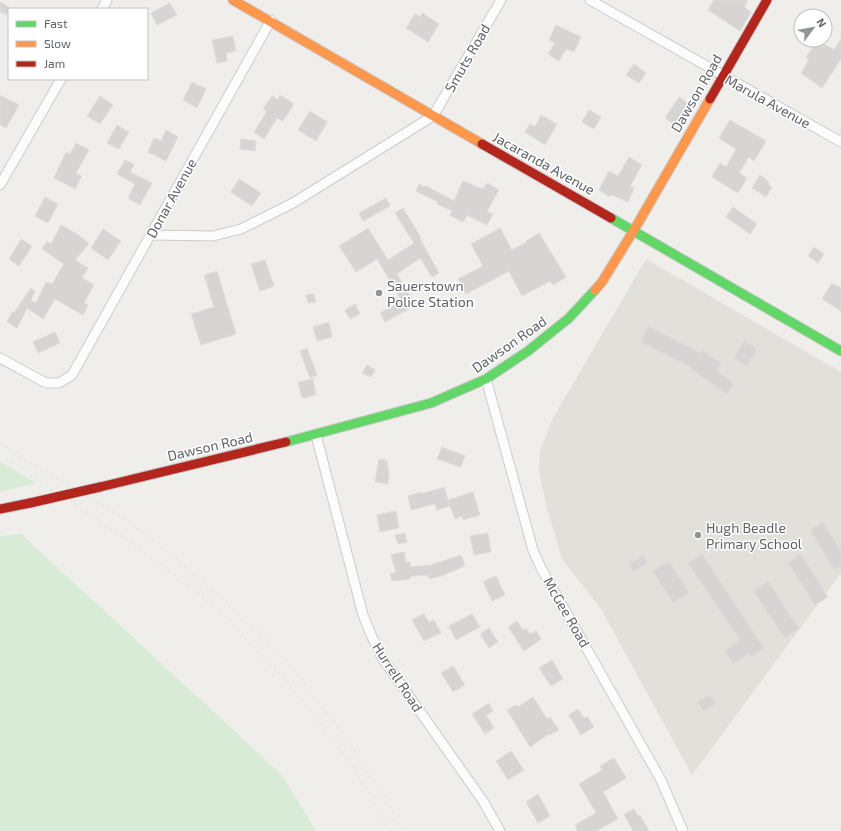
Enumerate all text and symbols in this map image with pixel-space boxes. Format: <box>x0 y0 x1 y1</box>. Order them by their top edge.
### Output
legend <box>8 8 148 80</box>
north arrow <box>793 8 833 48</box>
text: Fast <box>44 16 68 30</box>
text: N <box>814 16 830 29</box>
street label: Smuts Road <box>441 21 493 95</box>
text: Slow <box>44 36 71 50</box>
street label: Dawson Road <box>667 51 725 135</box>
text: Jam <box>44 56 65 70</box>
street label: Marula Avenue <box>722 71 814 131</box>
street label: Jacaranda Avenue <box>490 128 598 198</box>
street label: Donar Avenue <box>142 155 200 241</box>
place label: Sauerstown Police Station <box>387 277 474 310</box>
marker: Sauerstown Police Station <box>374 288 384 298</box>
street label: Dawson Road <box>468 312 550 376</box>
street label: Dawson Road <box>166 428 254 464</box>
place label: Hugh Beadle Primary School <box>706 519 803 552</box>
marker: Hugh Beadle Primary School <box>693 530 703 540</box>
street label: McGee Road <box>540 574 594 650</box>
street label: Hurrell Road <box>369 639 427 715</box>

